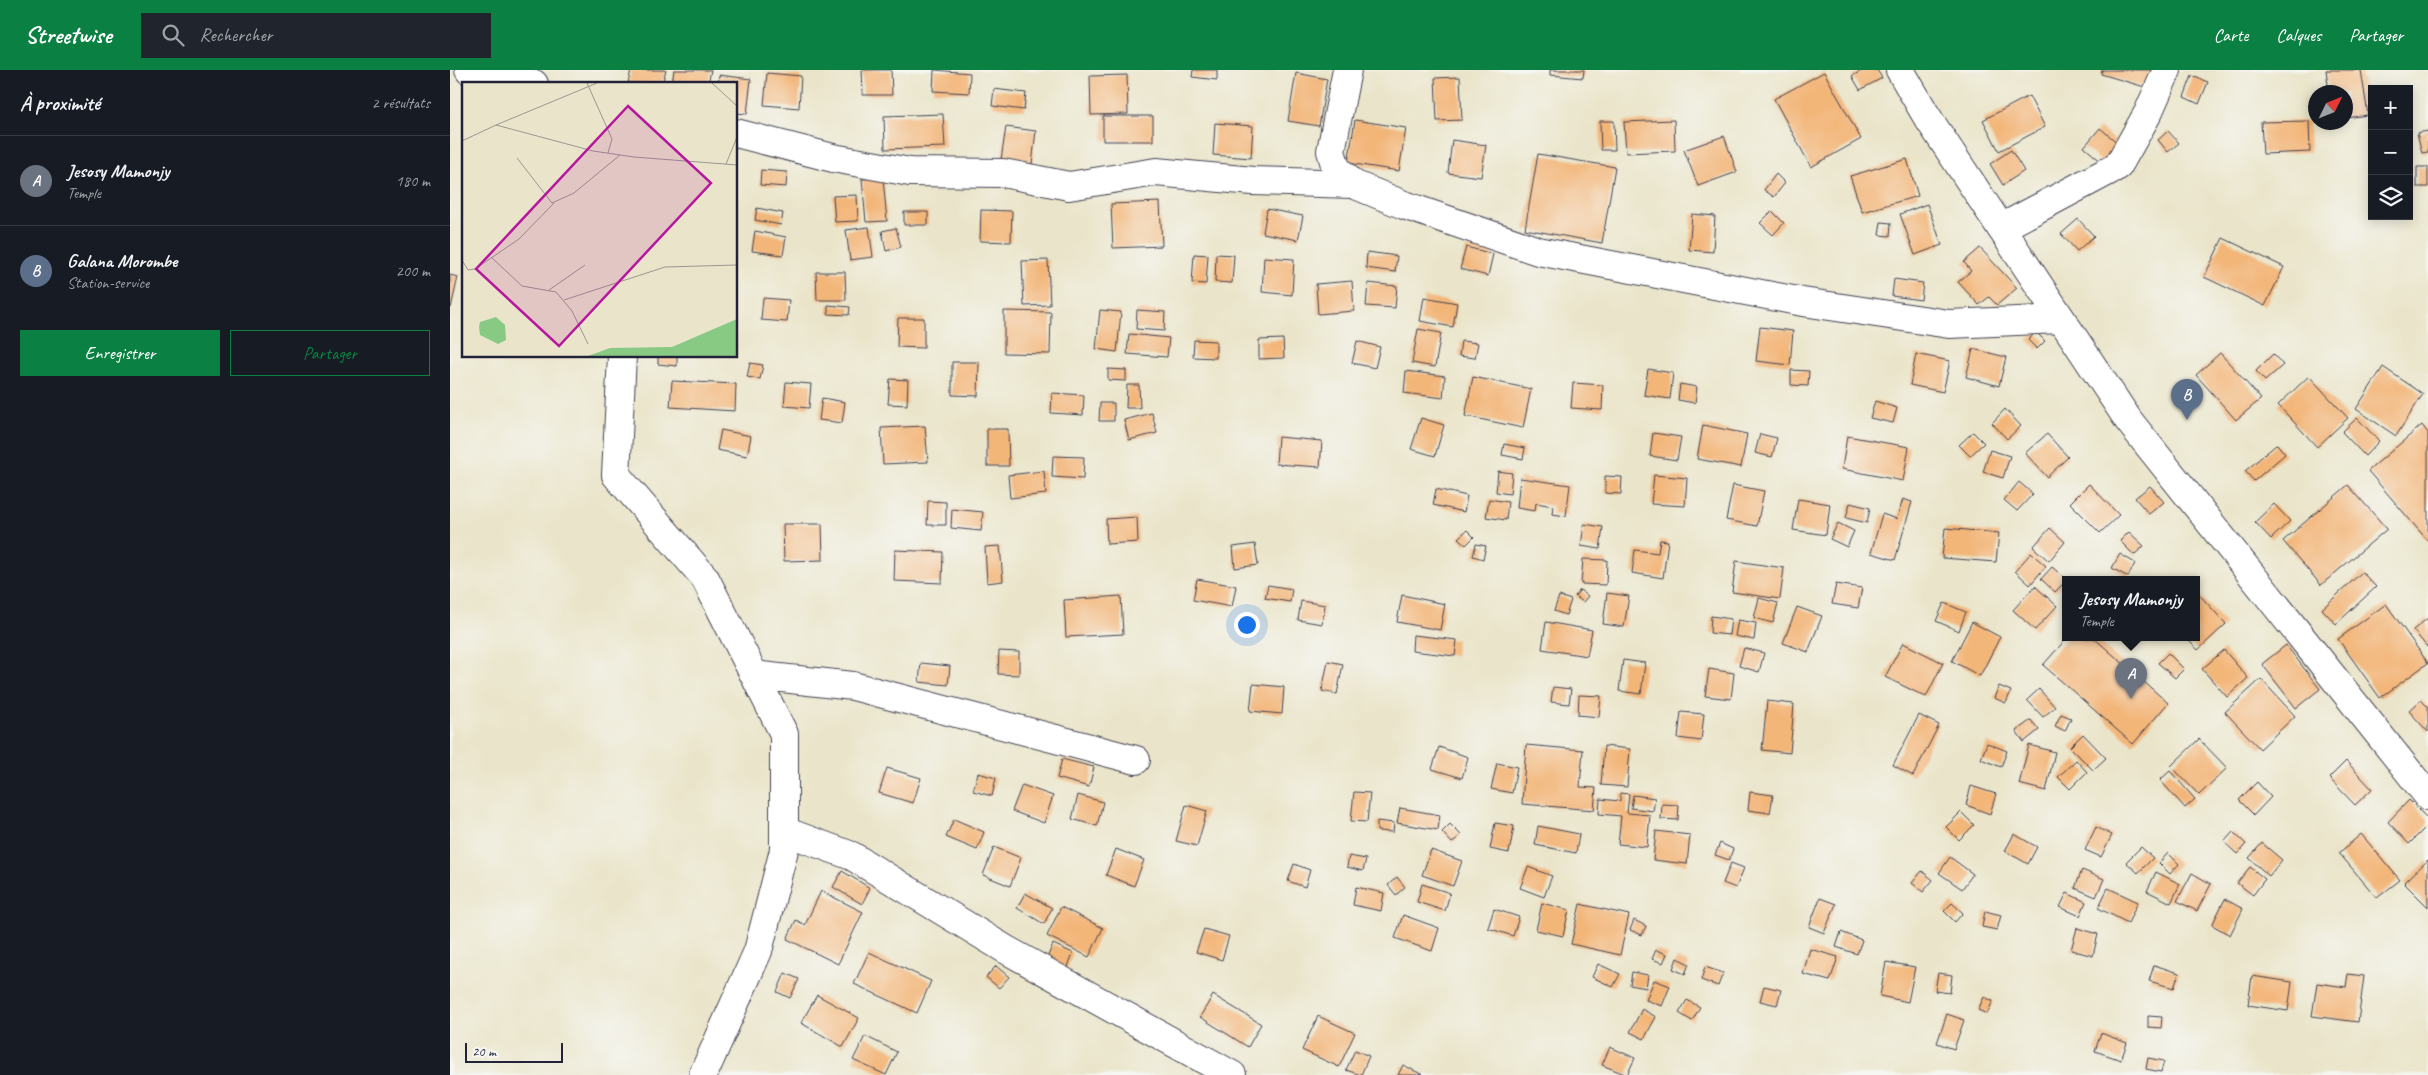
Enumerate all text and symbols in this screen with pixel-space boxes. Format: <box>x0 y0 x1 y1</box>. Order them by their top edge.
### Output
search box <box>141 13 491 58</box>
text: Streetwise <box>25 20 111 50</box>
icon: search <box>159 21 187 49</box>
text: Rechercher <box>199 23 272 47</box>
text: Carte <box>2214 24 2248 46</box>
text: Calques <box>2276 24 2321 46</box>
text: Partager <box>2349 24 2403 46</box>
inset map <box>462 82 738 358</box>
north arrow <box>2308 85 2353 130</box>
map controls <box>2368 85 2413 220</box>
button: + <box>2368 85 2413 130</box>
text: À proximité <box>20 90 100 116</box>
text: 2 résultats <box>371 93 430 113</box>
button: − <box>2368 130 2413 175</box>
text: Jesosy Mamonjy <box>67 159 170 183</box>
text: A <box>32 171 40 191</box>
text: 180 m <box>396 171 430 191</box>
button: layers <box>2368 175 2413 220</box>
text: Temple <box>67 183 101 203</box>
text: Galana Morombe <box>67 249 177 273</box>
text: B <box>32 261 40 281</box>
text: 200 m <box>396 261 430 281</box>
text: Station-service <box>67 273 149 293</box>
button: Enregistrer <box>20 330 220 376</box>
button: Partager <box>230 330 430 376</box>
pin: B <box>2171 379 2203 420</box>
popup <box>2062 576 2200 641</box>
text: Jesosy Mamonjy <box>2080 587 2182 611</box>
text: Temple <box>2080 611 2114 631</box>
your location <box>1234 612 1260 638</box>
pin: A <box>2115 658 2147 699</box>
scale bar <box>465 1040 562 1063</box>
text: 20 m <box>472 1043 496 1060</box>

